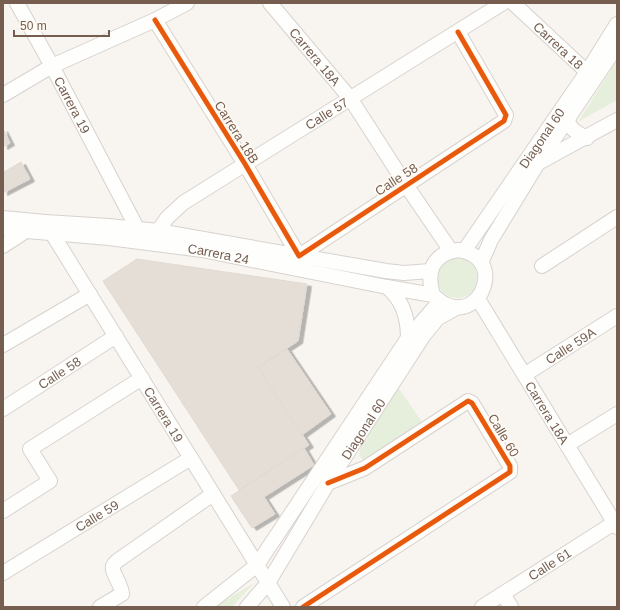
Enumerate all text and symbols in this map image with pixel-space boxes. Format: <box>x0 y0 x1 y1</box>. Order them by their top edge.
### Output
scale bar <box>14 12 109 38</box>
text: 50 m <box>20 19 47 33</box>
street label: Carrera 18 <box>530 19 586 72</box>
street label: Carrera 18A <box>286 25 343 89</box>
street label: Carrera 19 <box>51 74 93 136</box>
street label: Calle 57 <box>303 95 351 133</box>
street label: Carrera 18B <box>211 98 262 166</box>
street label: Diagonal 60 <box>516 106 568 171</box>
street label: Calle 58 <box>372 160 420 199</box>
street label: Carrera 24 <box>187 241 250 267</box>
street label: Calle 59A <box>543 324 599 367</box>
street label: Calle 58 <box>35 354 84 392</box>
street label: Carrera 18A <box>522 379 572 447</box>
street label: Carrera 19 <box>141 384 186 445</box>
street label: Diagonal 60 <box>338 396 389 462</box>
street label: Calle 60 <box>485 411 522 460</box>
street label: Calle 59 <box>73 497 121 535</box>
street label: Calle 61 <box>526 545 574 584</box>

